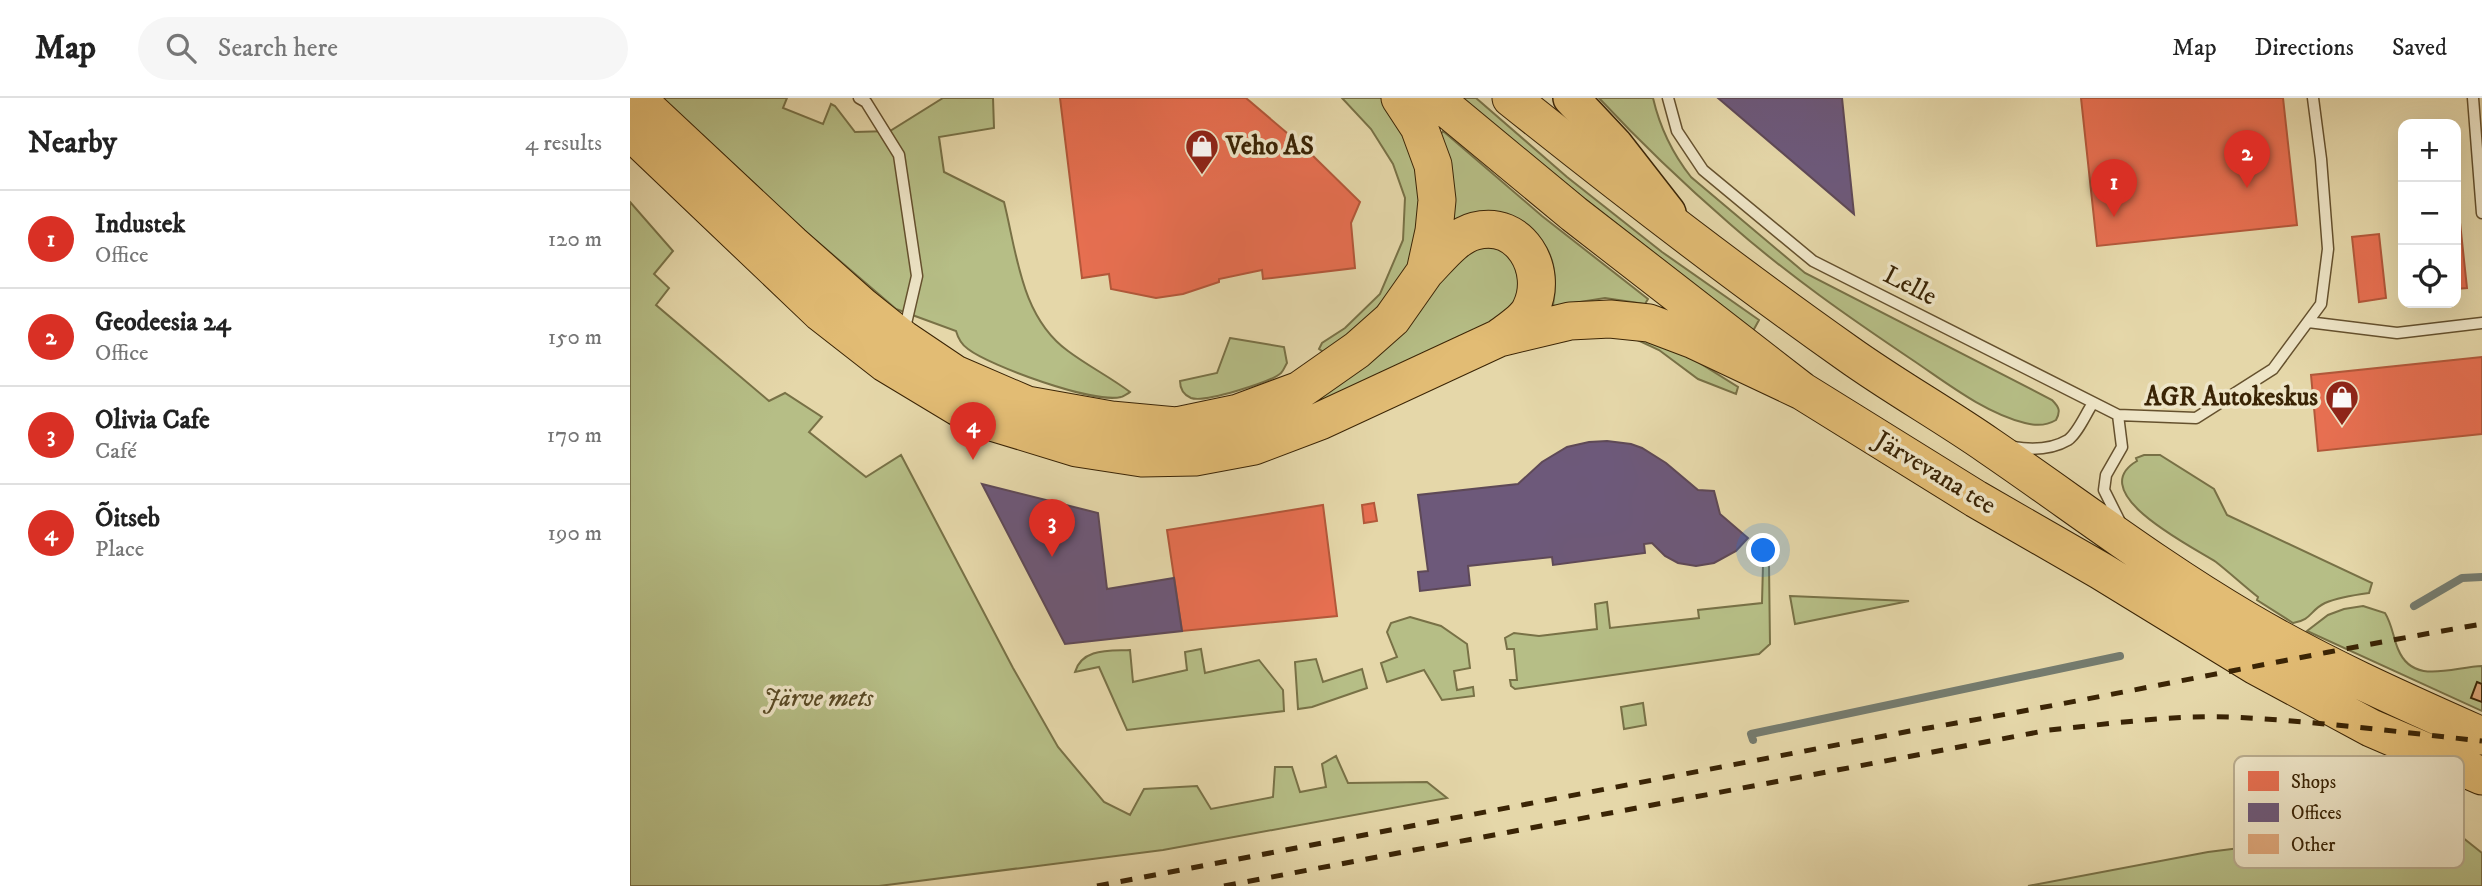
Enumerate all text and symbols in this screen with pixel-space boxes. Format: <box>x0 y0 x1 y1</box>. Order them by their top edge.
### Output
search box <box>138 17 628 80</box>
text: Map <box>35 28 96 69</box>
icon: search <box>162 29 200 67</box>
text: Search here <box>218 32 338 65</box>
text: Map <box>2172 33 2217 63</box>
text: Directions <box>2255 33 2354 63</box>
text: Saved <box>2392 33 2447 63</box>
map controls <box>2398 119 2461 308</box>
button: + <box>2398 119 2461 182</box>
text: Nearby <box>28 125 117 162</box>
shop icon: Veho AS <box>1183 127 1221 176</box>
text: 4 results <box>525 129 602 158</box>
place label: Veho AS <box>1225 130 1314 163</box>
pin: 2 <box>2224 130 2270 188</box>
pin: 1 <box>2091 159 2137 217</box>
button: − <box>2398 182 2461 245</box>
text: Industek <box>95 208 185 241</box>
text: 1 <box>47 225 55 254</box>
text: 120 m <box>548 225 602 254</box>
text: Office <box>95 241 149 270</box>
button: locate <box>2398 245 2461 308</box>
street label: Lelle <box>1878 259 1942 313</box>
text: Geodeesia 24 <box>95 306 231 339</box>
text: 2 <box>45 323 57 352</box>
text: 150 m <box>548 323 602 352</box>
text: Office <box>95 339 149 368</box>
shop icon: AGR Autokeskus <box>2323 378 2361 427</box>
place label: AGR Autokeskus <box>2144 381 2318 414</box>
pin: 4 <box>950 402 996 460</box>
text: Olivia Cafe <box>95 404 210 437</box>
text: 3 <box>47 421 55 450</box>
text: 170 m <box>547 421 602 450</box>
street label: Järvevana tee <box>1867 423 2002 522</box>
text: Café <box>95 437 137 466</box>
pin: 3 <box>1029 499 1075 557</box>
text: Õitseb <box>95 502 160 535</box>
text: 4 <box>44 519 58 548</box>
text: 190 m <box>548 519 602 548</box>
your location <box>1746 533 1780 567</box>
text: Place <box>95 535 144 564</box>
park label: Järve mets <box>763 682 874 715</box>
legend <box>2234 756 2464 868</box>
text: Shops <box>2291 771 2336 794</box>
text: Offices <box>2291 802 2342 825</box>
text: Other <box>2291 834 2335 857</box>

